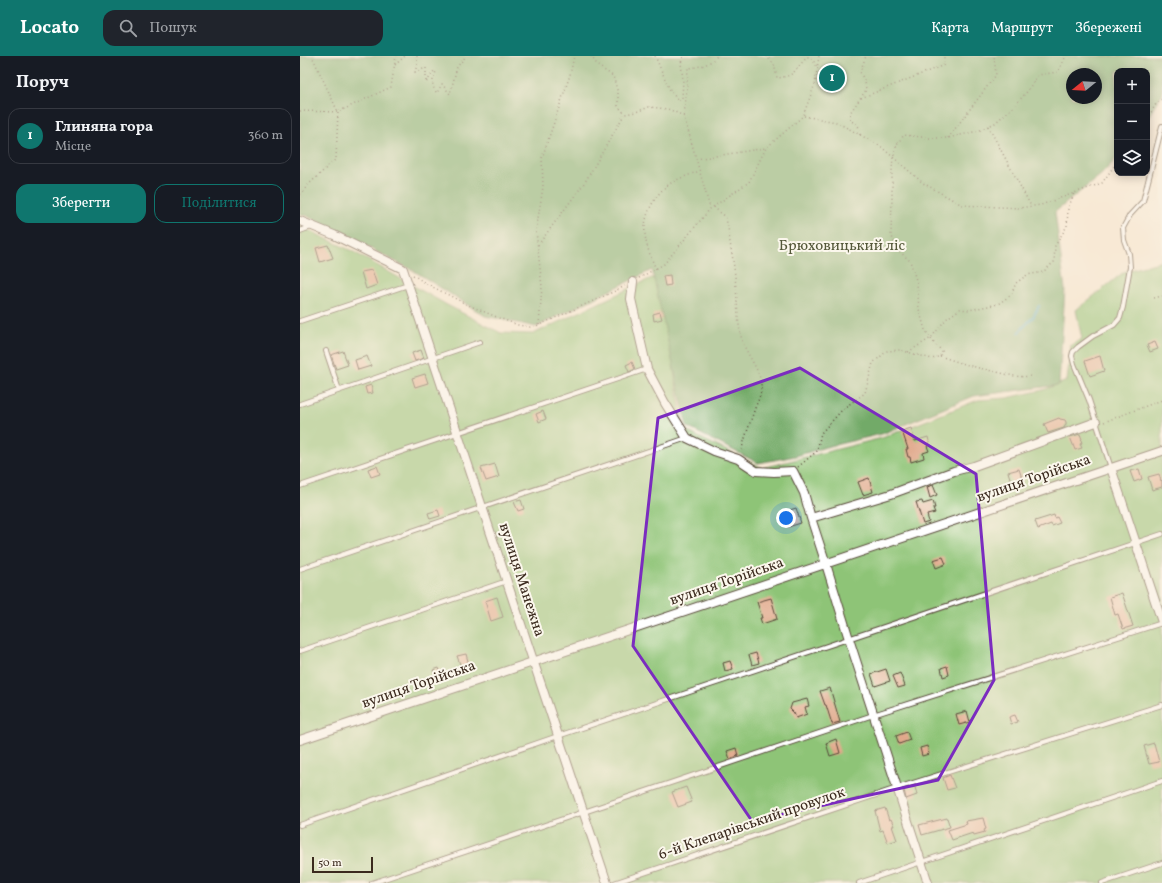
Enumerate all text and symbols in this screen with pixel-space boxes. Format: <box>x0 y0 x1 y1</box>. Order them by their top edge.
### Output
search box <box>103 10 383 46</box>
text: Locato <box>20 15 79 41</box>
icon: search <box>117 17 139 39</box>
text: Пошук <box>149 18 197 39</box>
text: Карта <box>931 19 969 38</box>
text: Маршрут <box>991 19 1053 38</box>
text: Збережені <box>1075 19 1142 38</box>
pin: 1 <box>819 63 845 93</box>
north arrow <box>1066 68 1102 104</box>
map controls <box>1114 68 1150 176</box>
button: + <box>1114 68 1150 104</box>
text: Поруч <box>16 71 69 94</box>
button: − <box>1114 104 1150 140</box>
text: Глиняна гора <box>55 117 153 138</box>
text: 1 <box>27 127 33 145</box>
text: 360 m <box>248 127 283 145</box>
text: Місце <box>55 138 91 156</box>
button: layers <box>1114 140 1150 176</box>
button: Зберегти <box>16 184 146 223</box>
button: Поділитися <box>154 184 284 223</box>
park label: Брюховицький ліс <box>779 236 905 257</box>
street label: вулиця Торійська <box>974 450 1094 508</box>
your location <box>776 508 796 528</box>
street label: вулиця Манежна <box>493 520 549 640</box>
street label: вулиця Торійська <box>667 553 787 611</box>
street label: вулиця Торійська <box>359 656 479 714</box>
street label: 6-й Клепарівський провулок <box>656 782 848 866</box>
scale bar <box>312 855 373 874</box>
text: 50 m <box>318 856 342 871</box>

